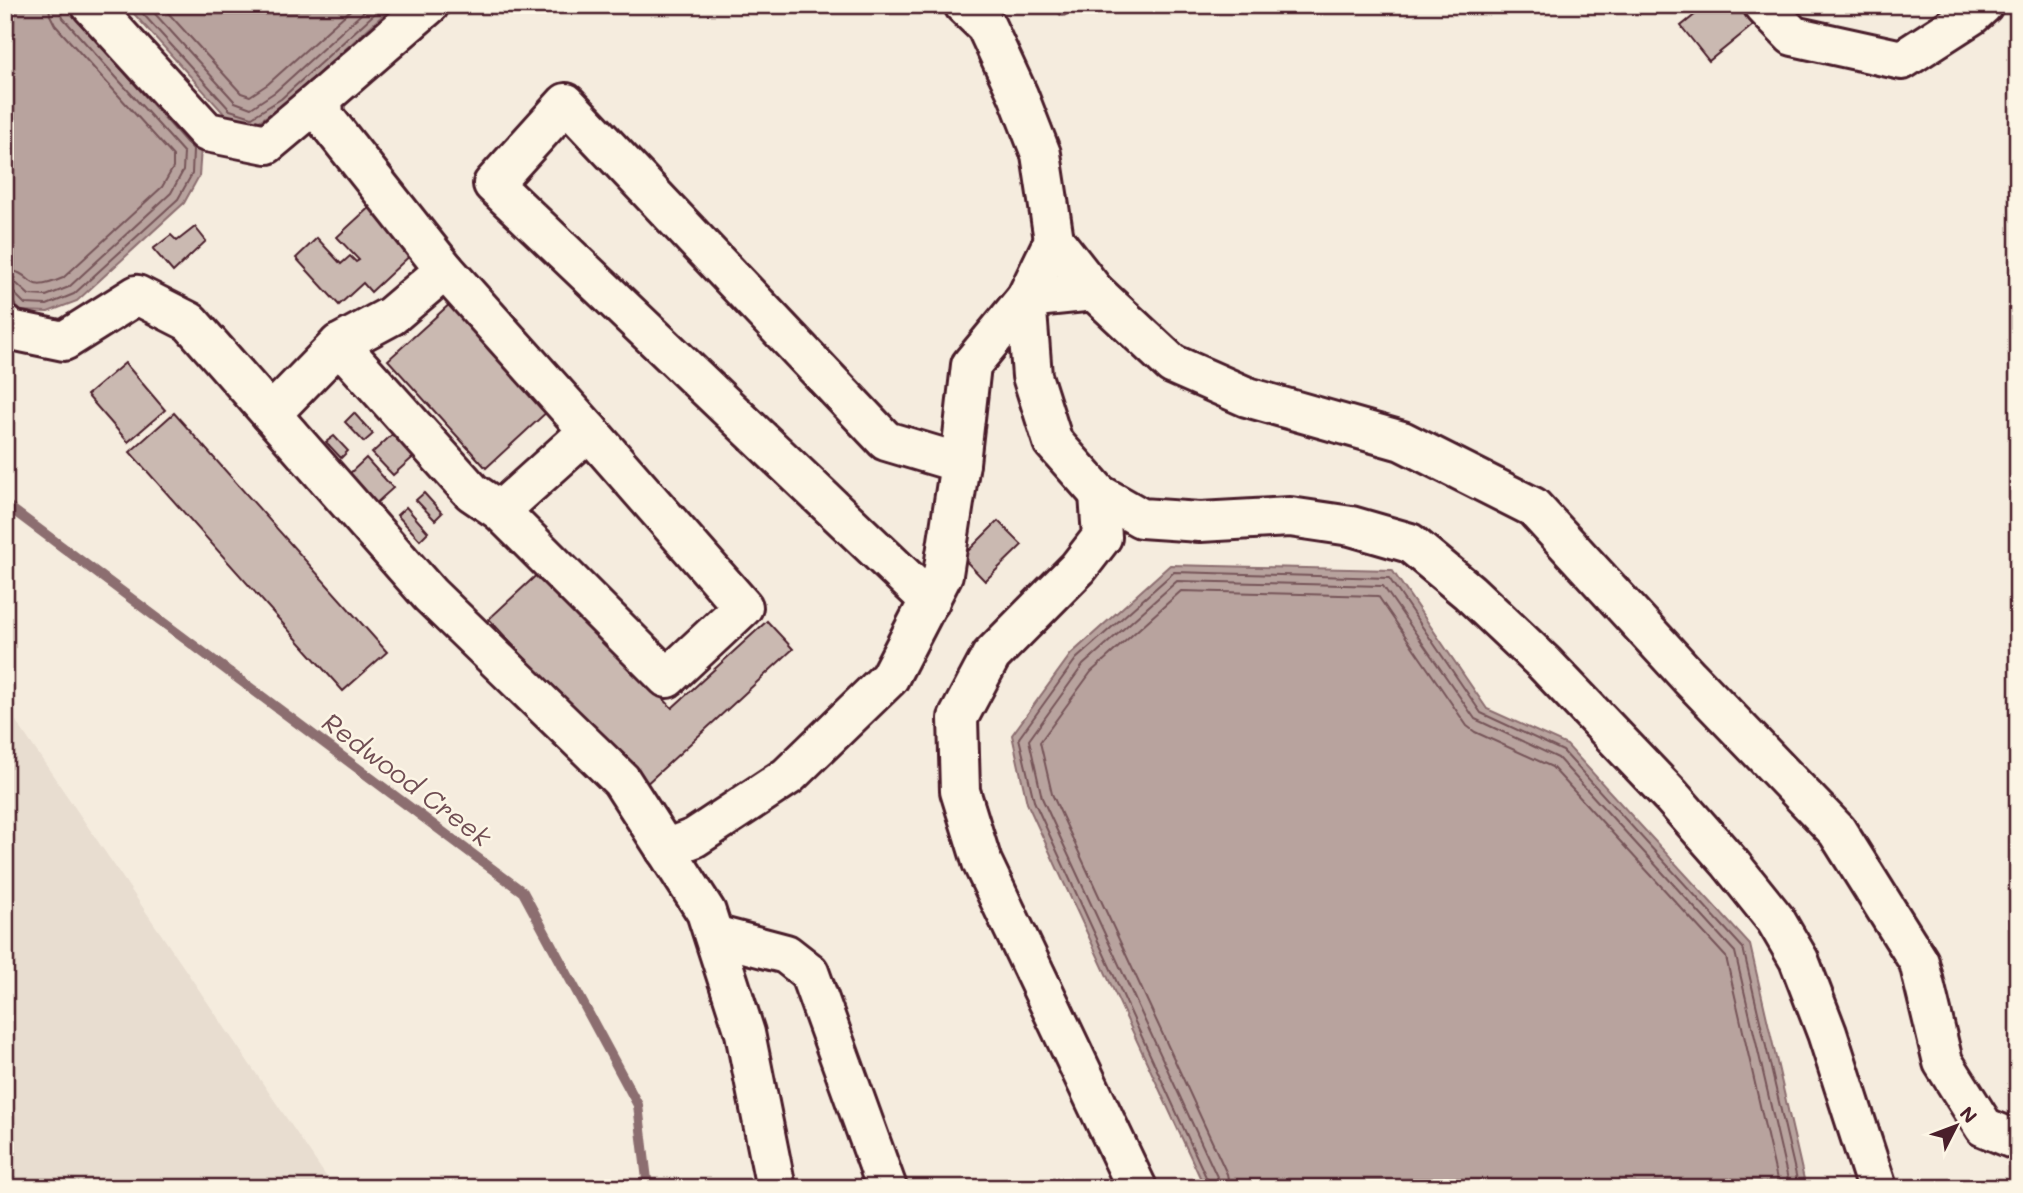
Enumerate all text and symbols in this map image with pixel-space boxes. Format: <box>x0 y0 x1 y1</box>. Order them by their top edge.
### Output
water label: Redwood Creek <box>316 704 499 854</box>
north arrow <box>1922 1092 1992 1162</box>
text: N <box>1955 1101 1983 1128</box>

